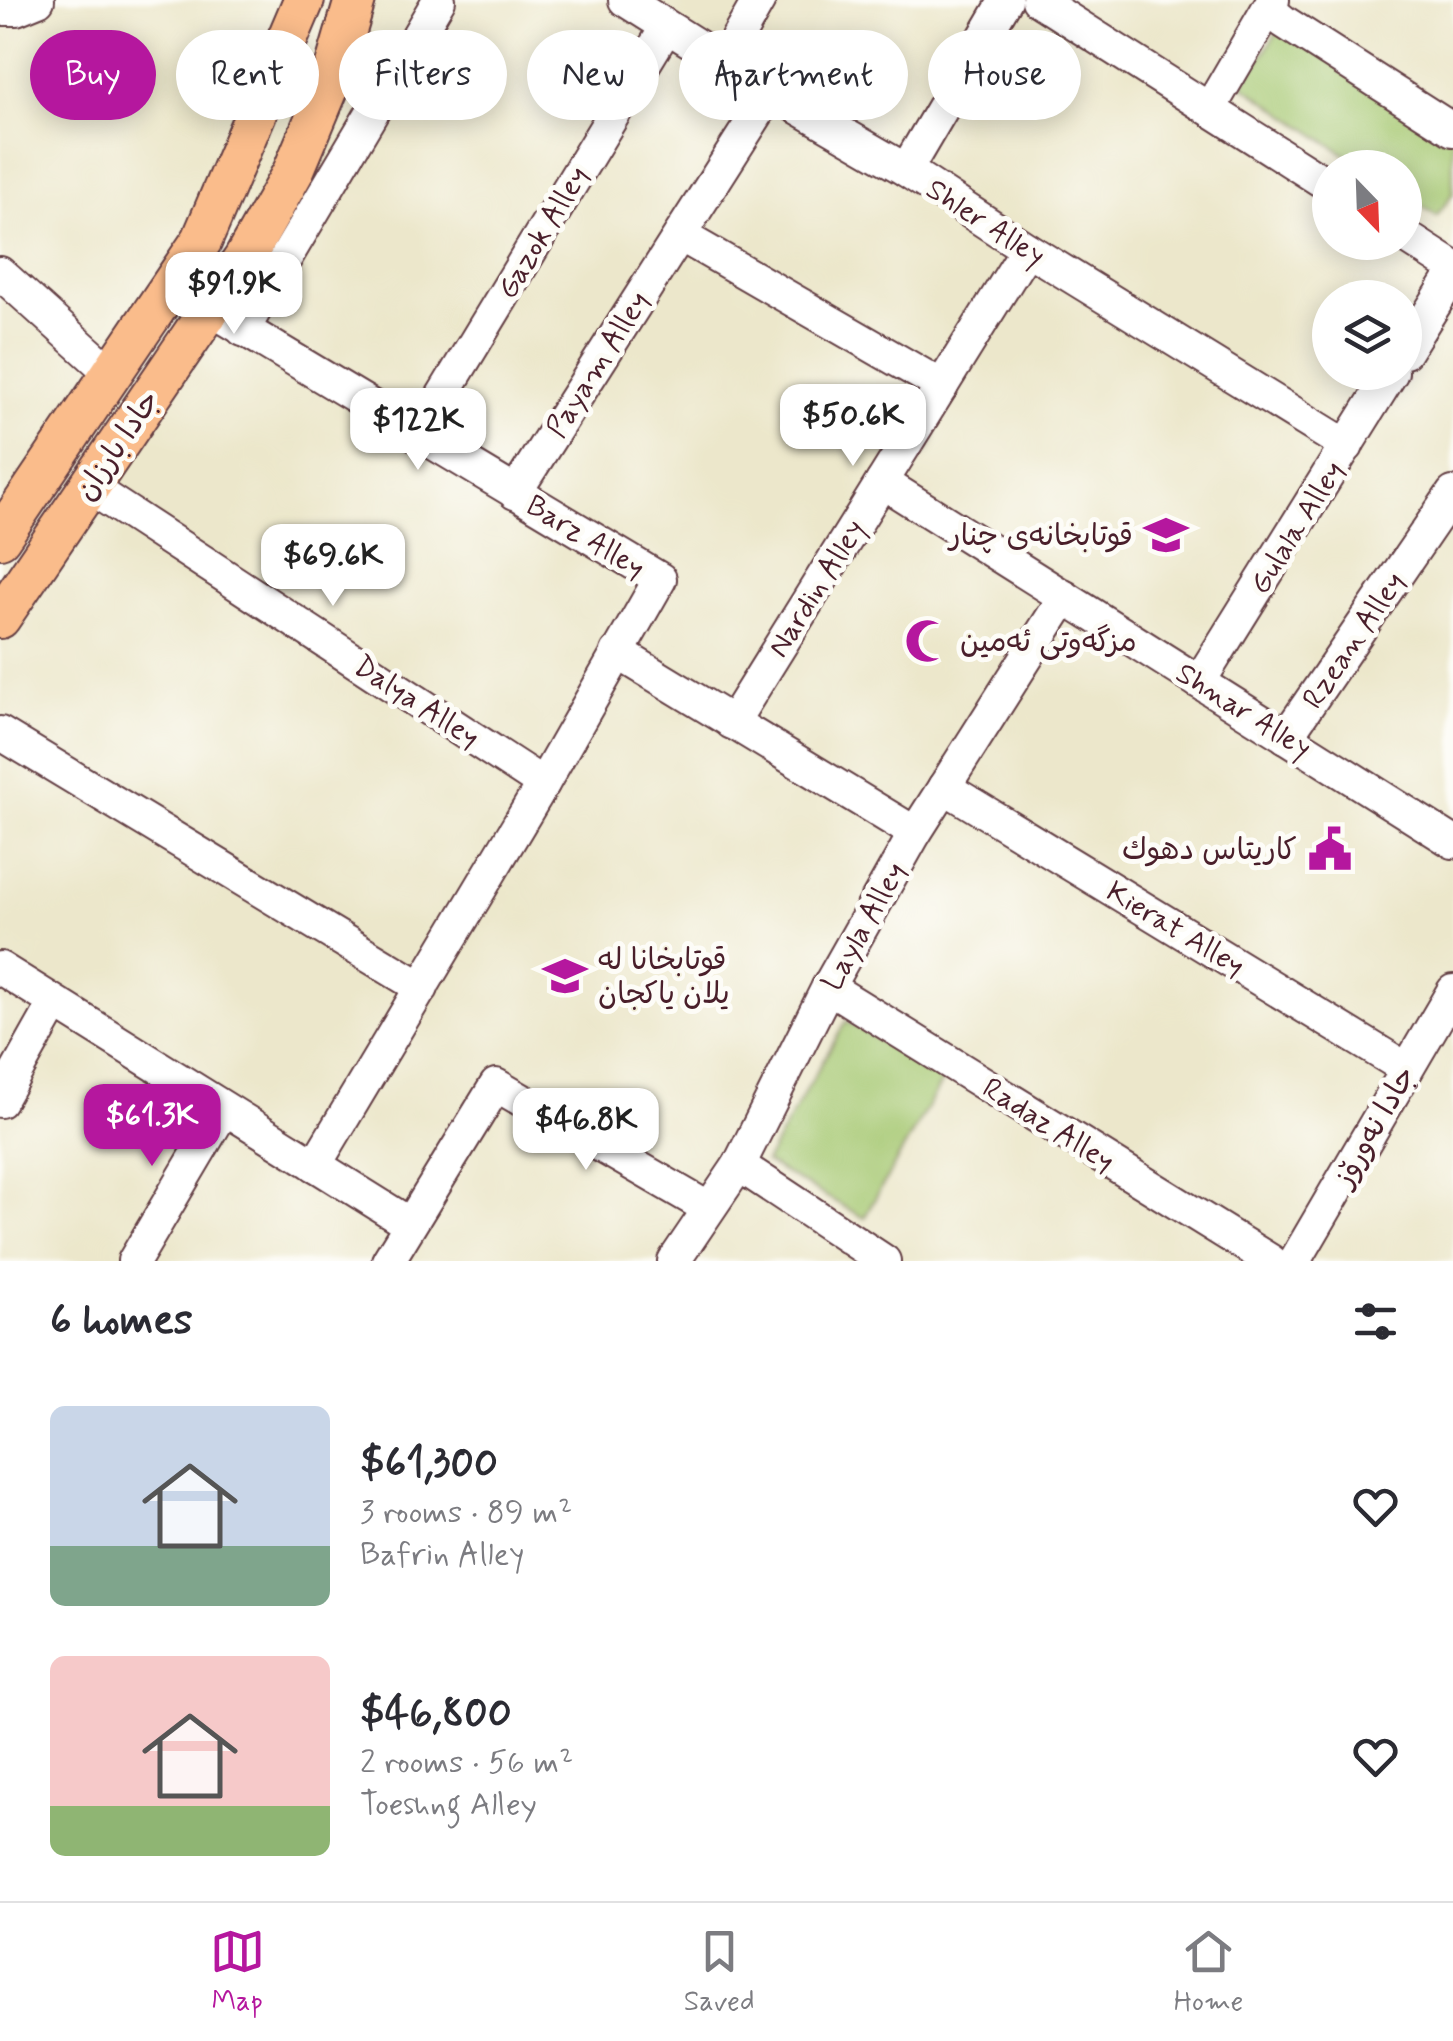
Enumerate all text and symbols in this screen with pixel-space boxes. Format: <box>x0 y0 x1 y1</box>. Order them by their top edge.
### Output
chip: Buy <box>30 30 156 120</box>
chip: Rent <box>176 30 319 120</box>
chip: Filters <box>339 30 507 120</box>
chip: New <box>527 30 659 120</box>
chip: Apartment <box>679 30 908 120</box>
chip: House <box>928 30 1081 120</box>
north arrow <box>1312 150 1422 260</box>
map controls <box>1312 150 1422 390</box>
street label: Gazok Alley <box>488 159 598 306</box>
street label: Shler Alley <box>918 170 1052 276</box>
pin: $91.9K <box>153 252 315 337</box>
text: $91.9K <box>187 263 281 305</box>
button: layers <box>1312 280 1422 390</box>
street label: Payam Alley <box>538 284 659 445</box>
street label: جادا بارزان <box>67 383 169 509</box>
pin: $50.6K <box>772 384 934 469</box>
pin: $122K <box>348 388 488 473</box>
text: $50.6K <box>802 395 904 437</box>
text: $122K <box>372 399 464 441</box>
street label: Gulala Alley <box>1241 454 1354 602</box>
street label: Barz Alley <box>519 487 652 588</box>
school or university icon: قوتابخانەی چنار <box>1142 511 1190 559</box>
street label: Nardin Alley <box>760 513 875 665</box>
place label: قوتابخانەی چنار <box>946 517 1133 556</box>
pin: $69.6K <box>252 524 414 609</box>
text: $69.6K <box>283 535 383 577</box>
street label: Rzean Alley <box>1294 565 1414 717</box>
mosque icon: مزگەوتی ئەمین <box>903 617 951 665</box>
place label: مزگەوتی ئەمین <box>960 623 1137 662</box>
street label: Dalya Alley <box>346 647 487 758</box>
street label: Shnar Alley <box>1168 654 1318 768</box>
public building icon: كاريتاس دهوك <box>1306 825 1354 873</box>
place label: كاريتاس دهوك <box>1122 831 1297 870</box>
street label: Layla Alley <box>813 856 916 998</box>
street label: Kierat Alley <box>1099 873 1252 986</box>
place label: قوتابخانا له يلان ياكجان <box>598 941 730 1014</box>
school or university icon: قوتابخانا له يلان ياكجان <box>541 952 589 1000</box>
street label: جادا نەورۆز <box>1324 1059 1426 1197</box>
street label: Radaz Alley <box>975 1069 1122 1181</box>
pin: $61.3K <box>71 1084 233 1169</box>
pin: $46.8K <box>505 1088 667 1173</box>
text: $61.3K <box>106 1095 198 1137</box>
text: $46.8K <box>535 1099 637 1141</box>
text: 6 homes <box>50 1294 193 1349</box>
icon: filters <box>1348 1294 1403 1349</box>
text: $61,300 <box>360 1437 498 1492</box>
icon: home <box>130 1446 250 1566</box>
icon: heart <box>1348 1479 1403 1534</box>
text: 3 rooms · 89 m² <box>360 1492 572 1534</box>
text: Bafrin Alley <box>360 1534 524 1576</box>
text: $46,800 <box>360 1687 512 1742</box>
icon: home <box>130 1696 250 1816</box>
icon: heart <box>1348 1729 1403 1784</box>
text: 2 rooms · 56 m² <box>360 1742 573 1784</box>
text: Toeshng Alley <box>360 1784 537 1826</box>
tab: Map <box>210 1924 265 2021</box>
tab: Saved <box>684 1924 755 2021</box>
tab: Home <box>1174 1924 1243 2021</box>

